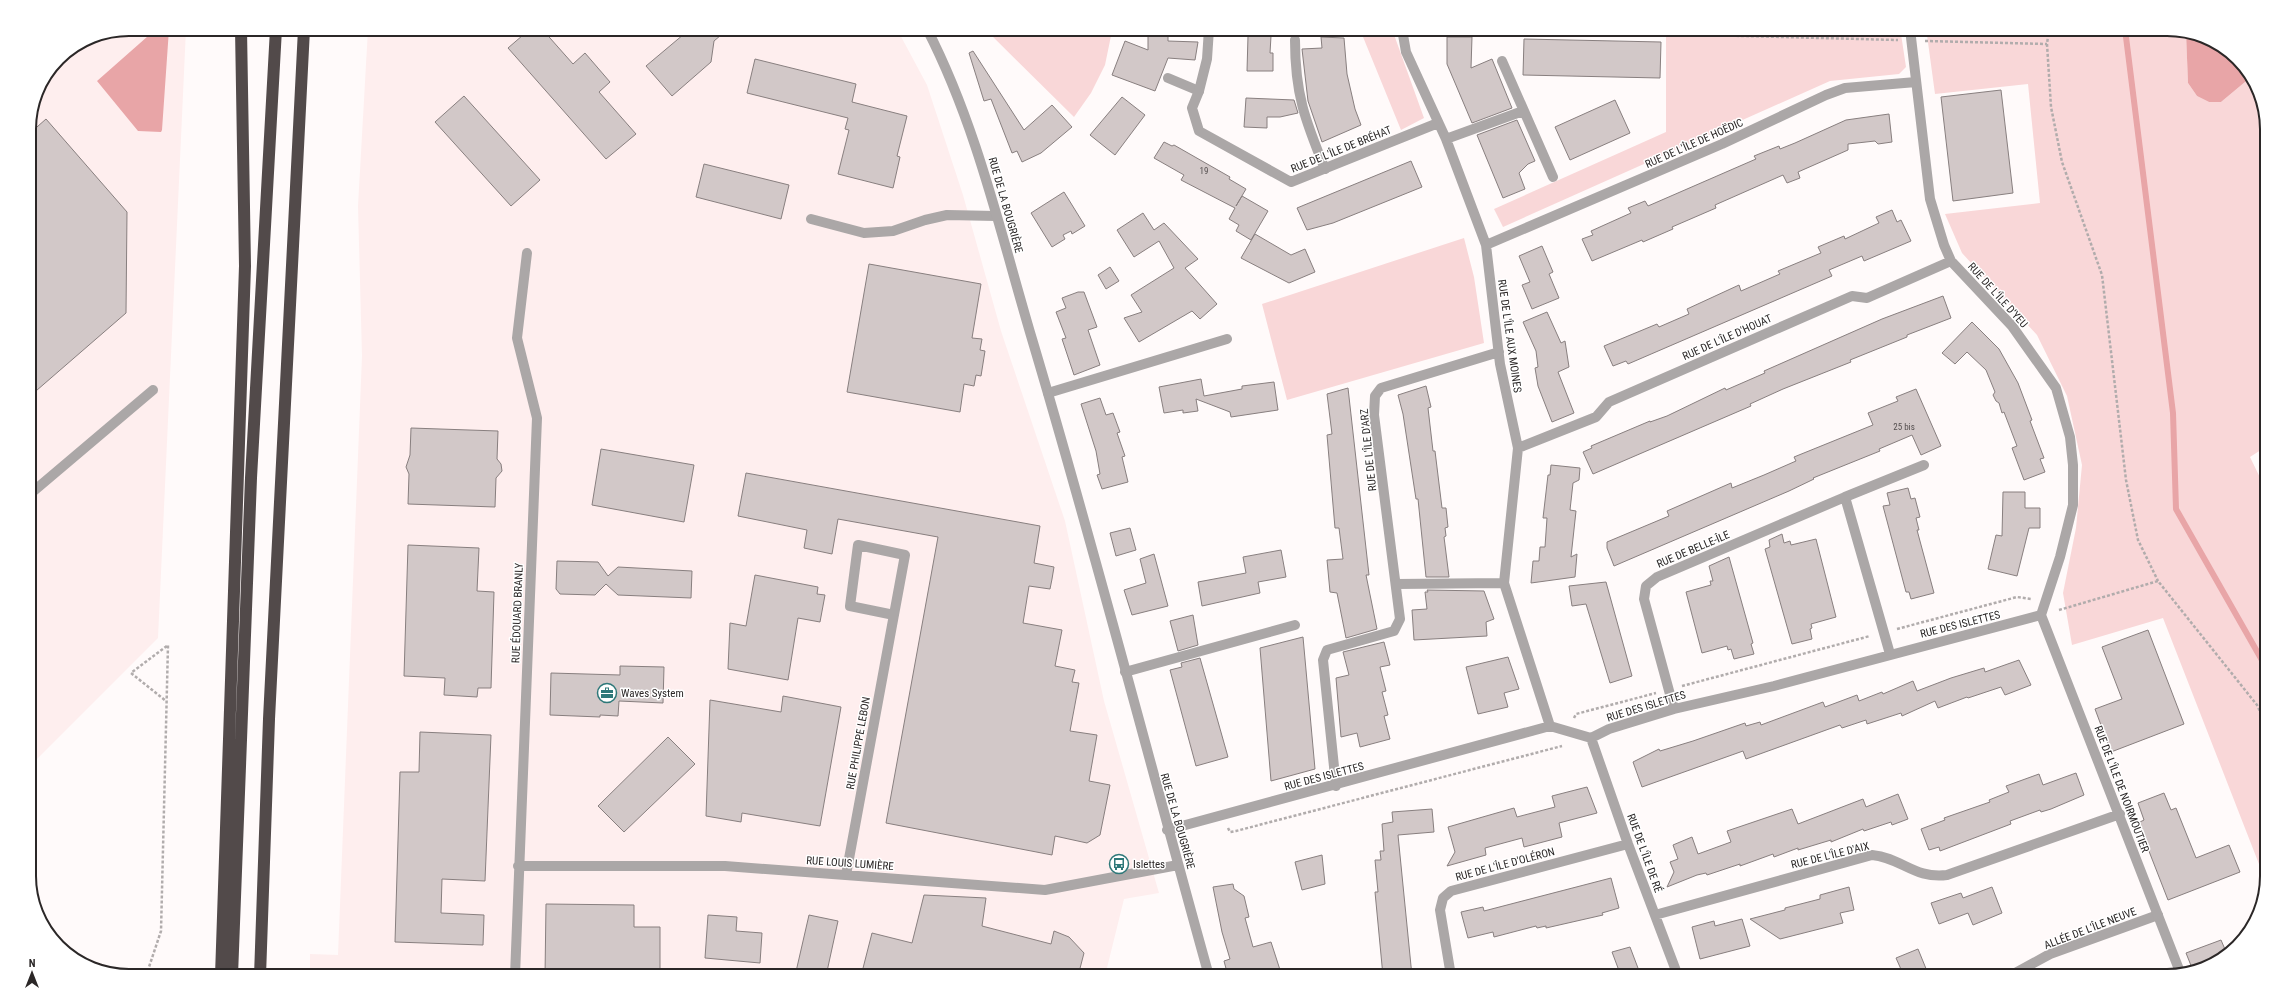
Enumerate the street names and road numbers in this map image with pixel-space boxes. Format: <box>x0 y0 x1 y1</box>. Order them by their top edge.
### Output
street label: RUE DE L'ÎLE DE HOËDIC <box>1643 116 1745 171</box>
street label: RUE DE L'ÎLE DE BRÉHAT <box>1289 123 1394 176</box>
street label: RUE DE LA BOUGRIÈRE <box>986 156 1026 255</box>
street label: RUE DE L'ÎLE D'YEU <box>1965 260 2030 331</box>
street label: RUE DE L'ÎLE AUX MOINES <box>1495 279 1524 394</box>
street label: RUE DE L'ÎLE D'HOUAT <box>1680 312 1774 363</box>
street label: RUE DE L'ÎLE D'ARZ <box>1358 408 1379 492</box>
street label: RUE DE BELLE-ÎLE <box>1655 528 1732 571</box>
street label: RUE ÉDOUARD BRANLY <box>509 563 526 663</box>
street label: RUE DES ISLETTES <box>1919 608 2002 641</box>
street label: RUE DES ISLETTES <box>1605 688 1688 725</box>
street label: RUE PHILIPPE LEBON <box>844 696 873 790</box>
street label: RUE DE L'ÎLE DE NOIRMOUTIER <box>2091 724 2152 854</box>
street label: RUE DES ISLETTES <box>1283 760 1366 793</box>
street label: RUE DE LA BOUGRIÈRE <box>1158 772 1198 871</box>
street label: RUE DE L'ÎLE DE RÉ <box>1624 812 1665 895</box>
street label: RUE DE L'ÎLE D'AIX <box>1790 839 1871 871</box>
street label: RUE DE L'ÎLE D'OLÉRON <box>1454 845 1556 884</box>
street label: RUE LOUIS LUMIÈRE <box>806 854 895 873</box>
street label: ALLÉE DE L'ÎLE NEUVE <box>2042 905 2139 952</box>

